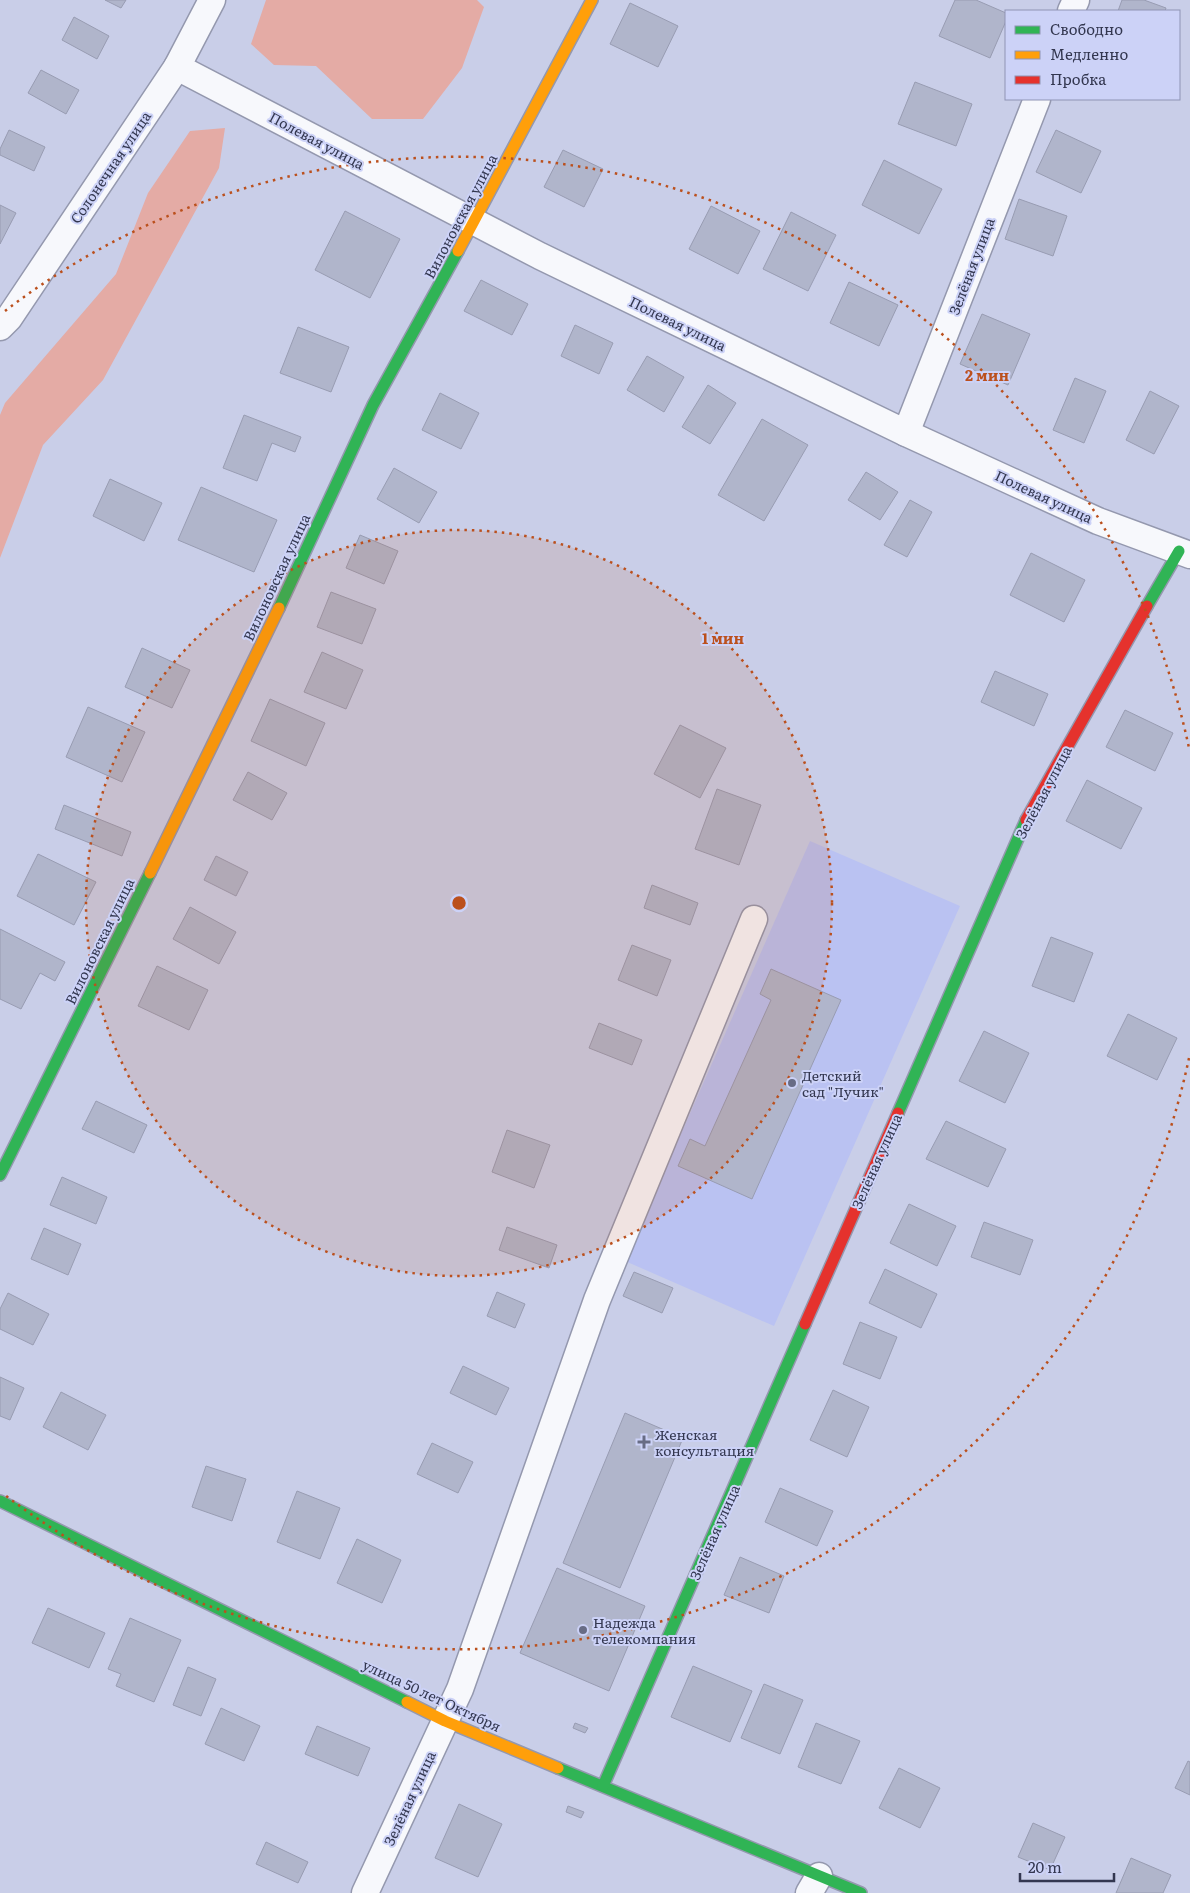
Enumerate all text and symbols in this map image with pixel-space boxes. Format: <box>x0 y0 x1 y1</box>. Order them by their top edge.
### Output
legend <box>1005 10 1180 100</box>
text: Свободно <box>1050 17 1123 40</box>
text: Медленно <box>1050 42 1128 65</box>
text: Пробка <box>1050 67 1107 90</box>
street label: Полевая улица <box>266 106 369 174</box>
street label: Солонечная улица <box>65 107 155 227</box>
street label: Вилоновская улица <box>419 150 502 282</box>
street label: Зелёная улица <box>943 214 999 317</box>
street label: Полевая улица <box>626 291 730 355</box>
text: 2 мин <box>965 363 1009 386</box>
street label: Полевая улица <box>992 465 1096 528</box>
street label: Вилоновская улица <box>238 510 315 644</box>
text: 1 мин <box>702 626 744 649</box>
street label: Зелёная улица <box>1010 742 1076 842</box>
street label: Вилоновская улица <box>60 874 139 1008</box>
centre of rings <box>450 894 468 912</box>
place label: Детский сад "Лучик" <box>802 1065 884 1101</box>
marker: Детский сад "Лучик" <box>786 1077 798 1089</box>
street label: Зелёная улица <box>846 1110 906 1212</box>
place label: Женская консультация <box>655 1424 754 1460</box>
marker: Женская консультация <box>637 1435 651 1449</box>
street label: Зелёная улица <box>684 1481 744 1583</box>
place label: Надежда телекомпания <box>593 1612 696 1648</box>
marker: Надежда телекомпания <box>577 1624 589 1636</box>
street label: улица 50 лет Октября <box>360 1654 504 1736</box>
street label: Зелёная улица <box>378 1747 440 1849</box>
scale bar <box>1020 1850 1114 1882</box>
text: 20 m <box>1028 1855 1062 1878</box>

